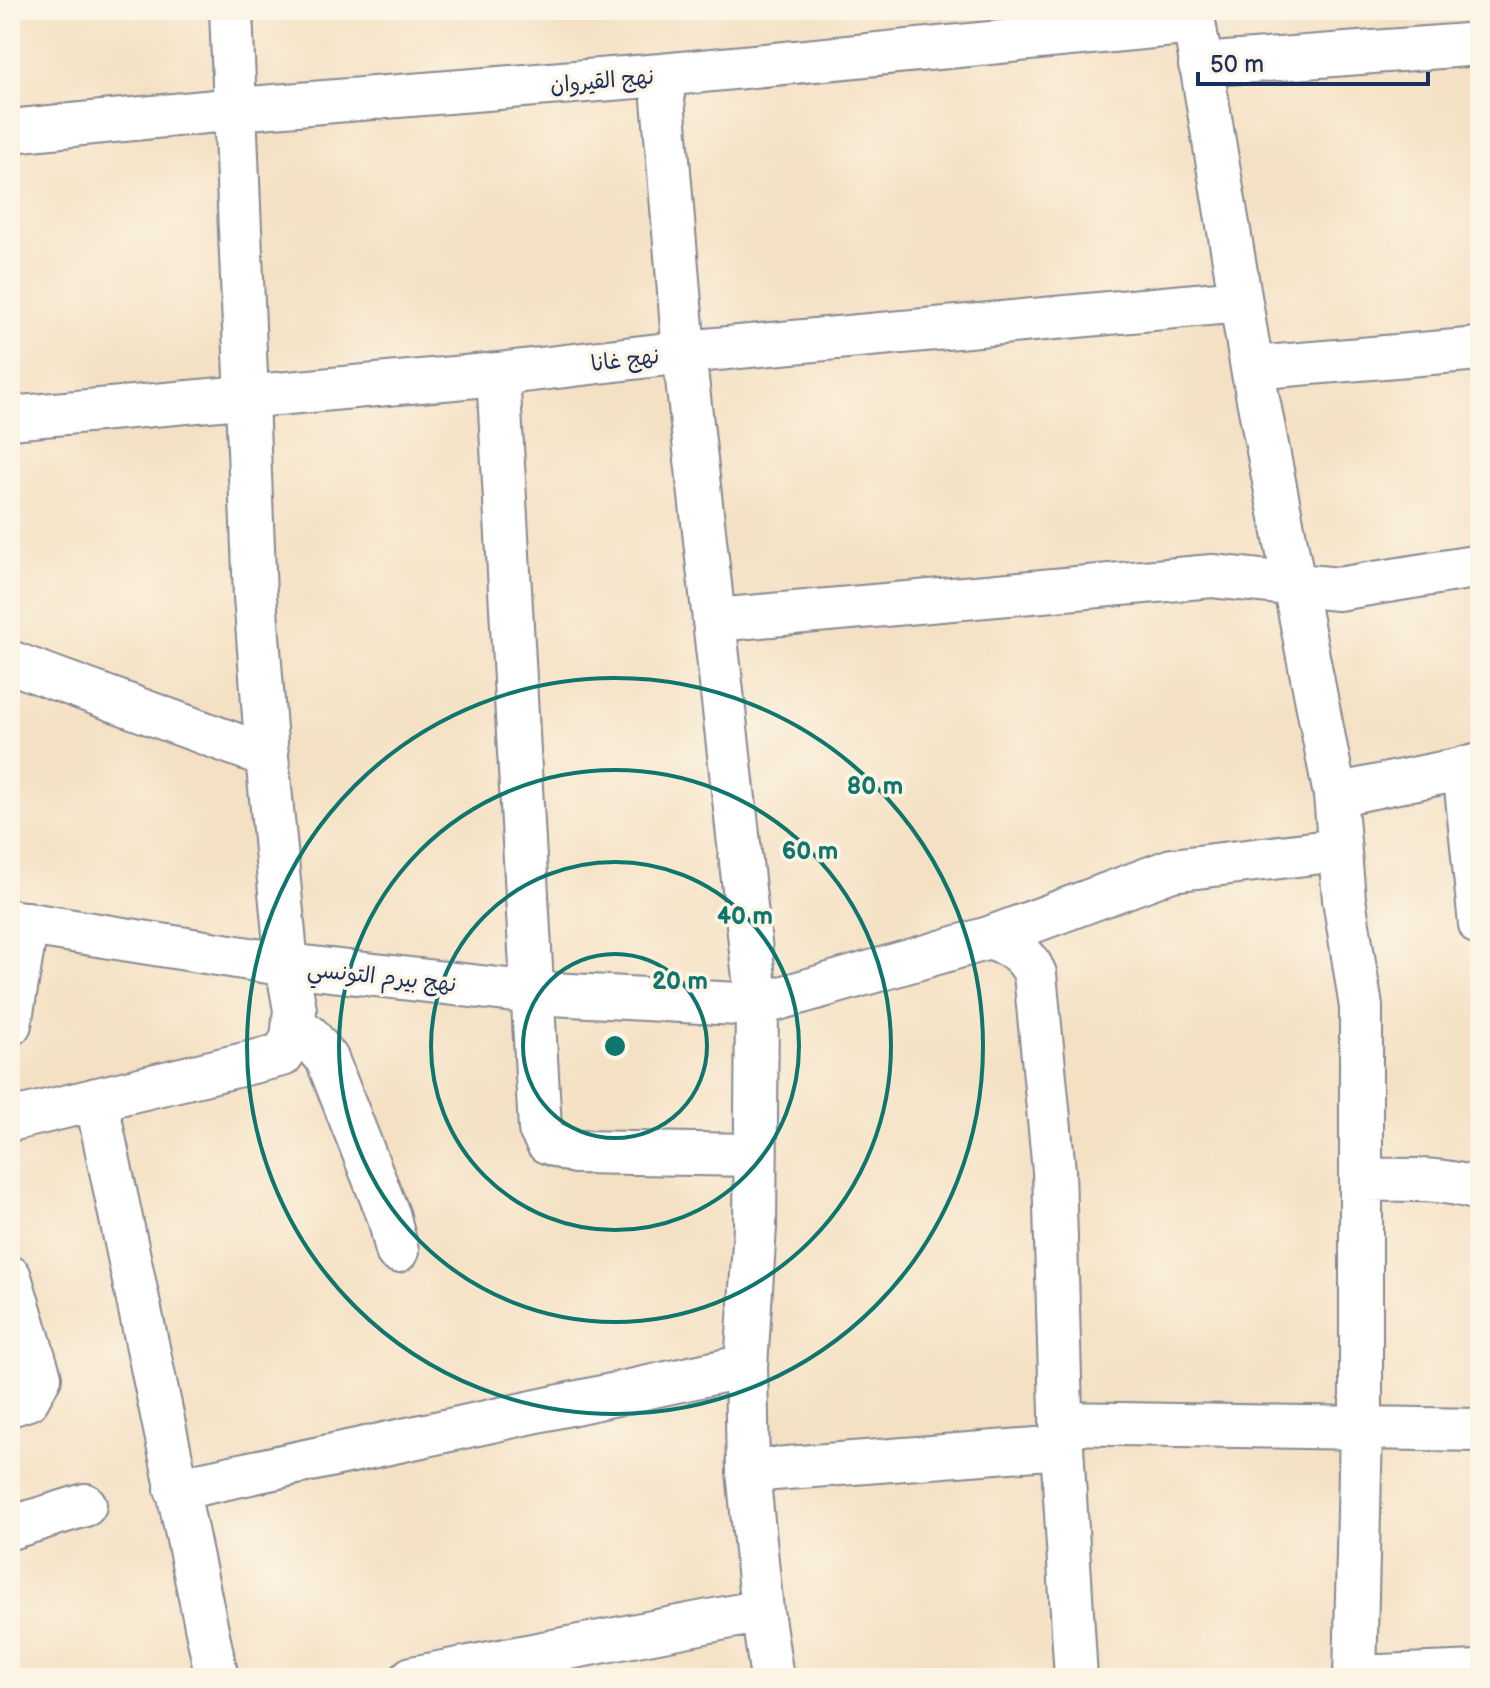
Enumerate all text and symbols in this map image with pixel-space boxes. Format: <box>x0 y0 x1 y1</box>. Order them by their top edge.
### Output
scale bar <box>1198 36 1428 86</box>
text: 50 m <box>1210 50 1264 79</box>
street label: نهج القيروان <box>549 63 655 100</box>
street label: نهج غانا <box>589 343 661 379</box>
text: 80 m <box>847 772 903 801</box>
text: 60 m <box>782 837 838 866</box>
text: 40 m <box>717 902 773 931</box>
street label: نهج بيرم التونسي <box>305 956 458 1004</box>
text: 20 m <box>652 967 708 996</box>
centre of rings <box>601 1032 629 1060</box>

